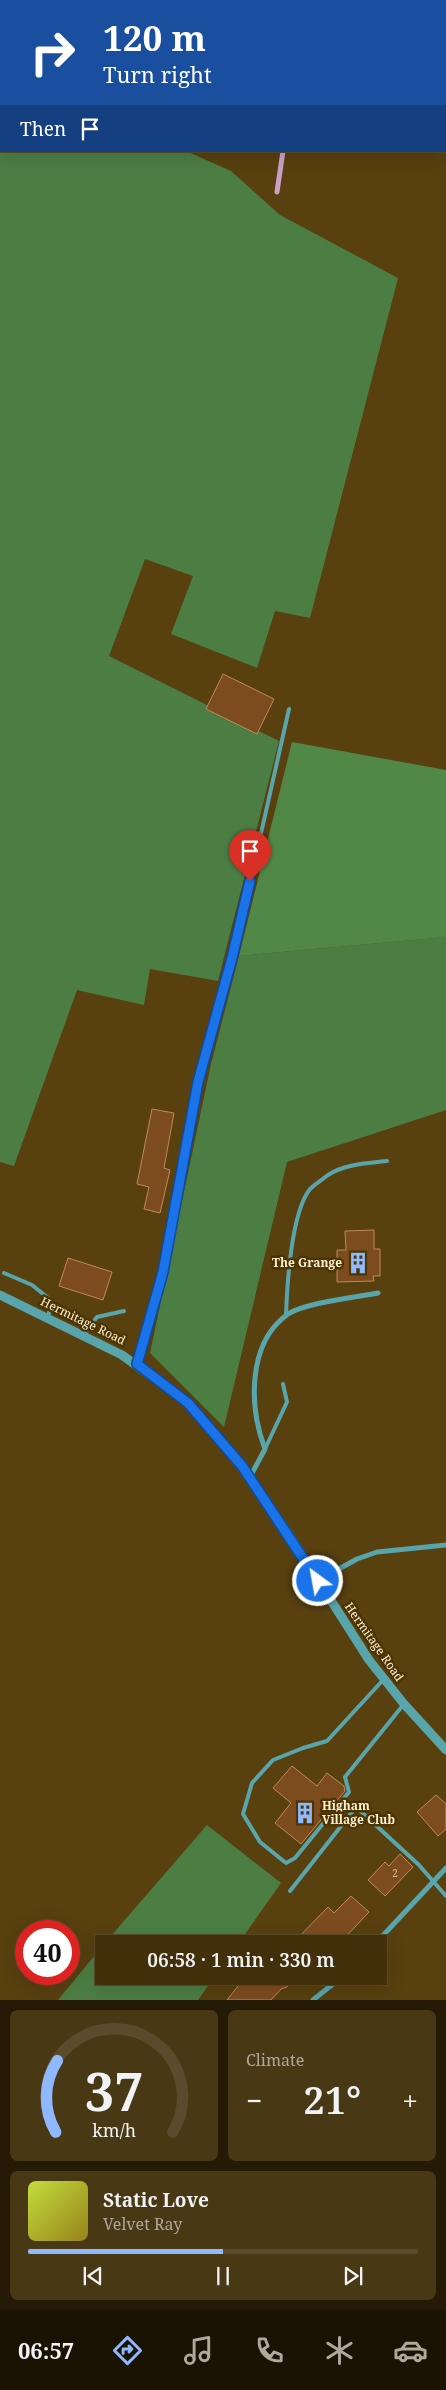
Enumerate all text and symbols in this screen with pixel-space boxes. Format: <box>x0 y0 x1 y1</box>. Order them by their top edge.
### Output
text: 120 m <box>103 14 206 61</box>
icon: right <box>20 20 85 85</box>
text: Turn right <box>103 59 212 89</box>
icon: arrive <box>76 115 104 143</box>
text: Then <box>20 116 66 142</box>
pin <box>229 830 271 881</box>
icon: arrive <box>236 837 264 865</box>
building icon: The Grange <box>345 1250 371 1276</box>
place label: The Grange <box>272 1254 342 1271</box>
street label: Hermitage Road <box>38 1293 129 1349</box>
position arrow <box>291 1554 343 1606</box>
street label: Hermitage Road <box>341 1599 408 1685</box>
place label: Higham Village Club <box>322 1797 395 1828</box>
building icon: Higham Village Club <box>292 1800 318 1826</box>
house number: 2 <box>392 1866 398 1880</box>
speed limit sign: 40 <box>15 1920 80 1985</box>
text: 06:58 · 1 min · 330 m <box>147 1947 335 1973</box>
text: Climate <box>246 2049 304 2071</box>
text: 37 <box>85 2055 143 2126</box>
text: 21° <box>303 2073 361 2125</box>
text: − <box>246 2081 262 2119</box>
text: + <box>402 2081 418 2119</box>
text: km/h <box>92 2118 136 2142</box>
text: Static Love <box>103 2187 209 2213</box>
text: Velvet Ray <box>103 2213 182 2235</box>
icon: previous <box>79 2262 107 2290</box>
icon: pause <box>209 2262 237 2290</box>
icon: next <box>339 2262 367 2290</box>
icon: directions <box>110 2333 145 2368</box>
icon: music <box>181 2333 216 2368</box>
icon: phone <box>252 2333 287 2368</box>
icon: climate <box>322 2333 357 2368</box>
icon: car <box>393 2333 428 2368</box>
text: 06:57 <box>18 2335 74 2365</box>

